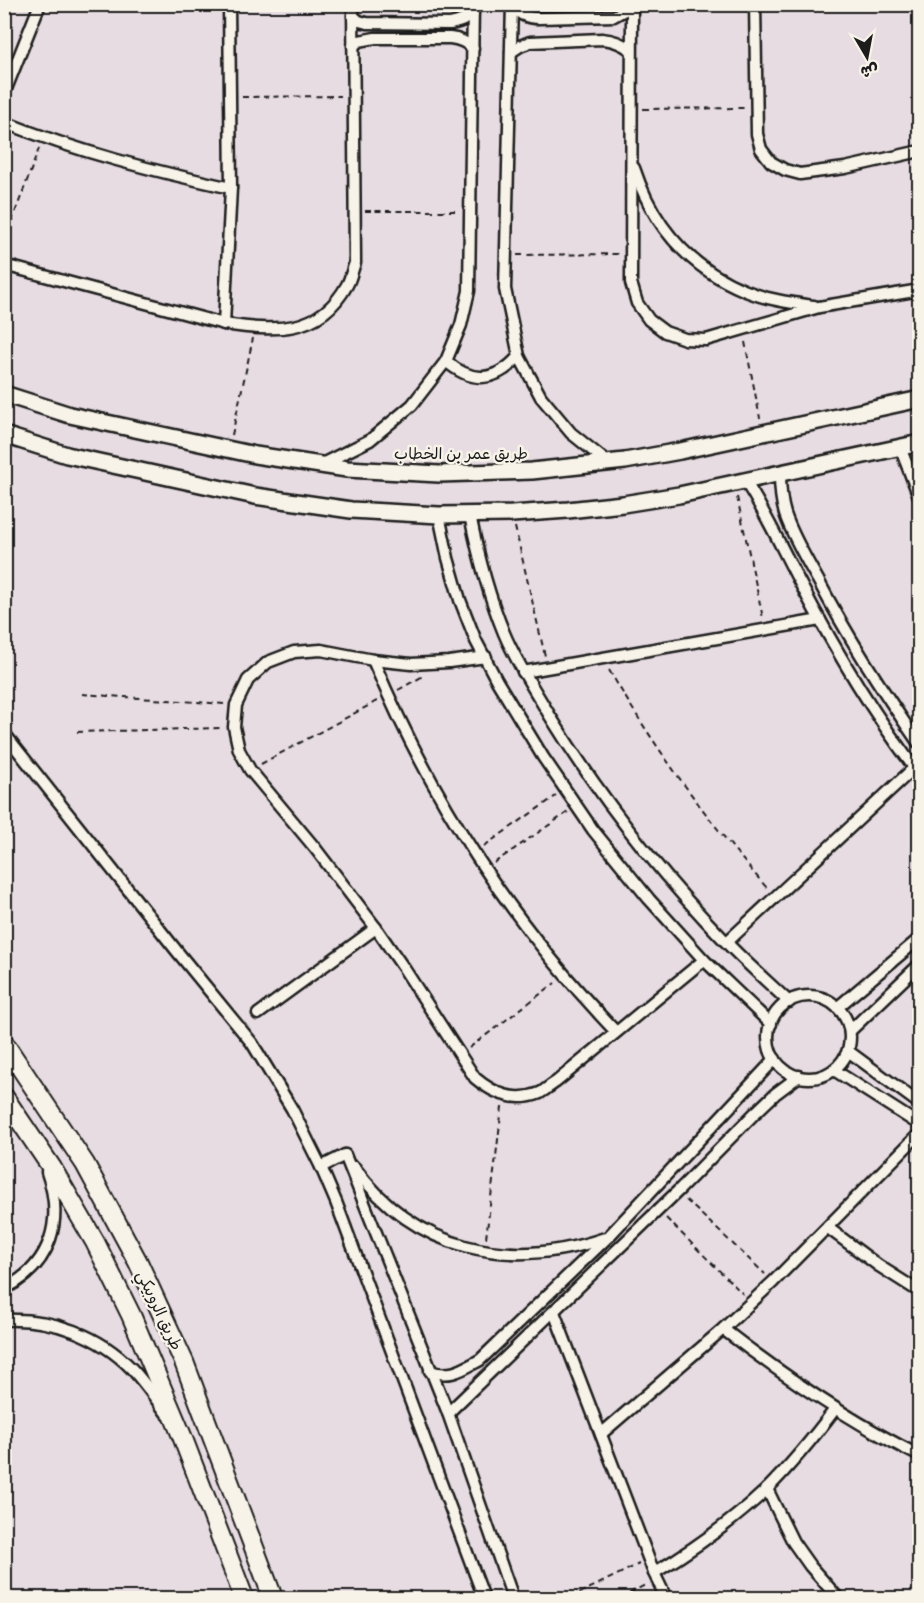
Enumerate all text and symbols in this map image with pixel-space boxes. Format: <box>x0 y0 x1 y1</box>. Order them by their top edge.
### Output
north arrow <box>837 27 897 87</box>
text: ش <box>859 60 880 83</box>
street label: طريق عمر بن الخطاب <box>394 443 528 463</box>
street label: طريق الروبيكي <box>128 1267 187 1355</box>

